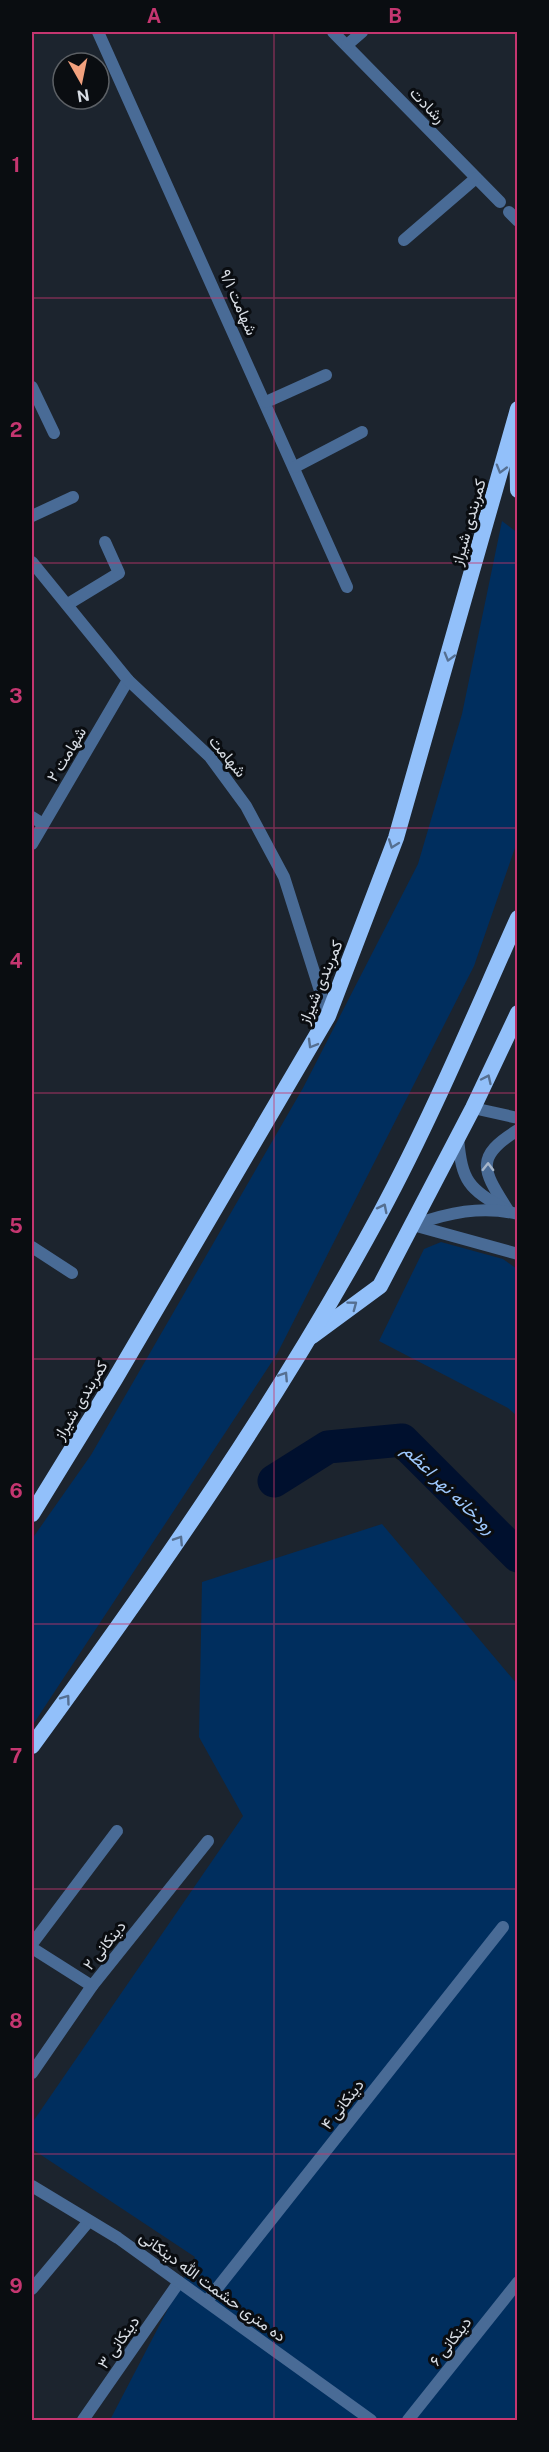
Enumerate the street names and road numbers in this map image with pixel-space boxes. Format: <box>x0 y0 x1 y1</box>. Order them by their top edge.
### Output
street label: رشادت <box>405 83 449 128</box>
street label: ۹/۱ شهامت <box>215 266 261 338</box>
street label: کمربندی شیراز <box>447 477 491 569</box>
street label: ۲ شهامت <box>43 723 91 786</box>
street label: شهامت <box>204 732 250 782</box>
street label: کمربندی شیراز <box>294 937 348 1028</box>
street label: کمربندی شیراز <box>49 1357 112 1445</box>
street label: ۲ دینکانی <box>79 1917 131 1974</box>
street label: ۴ دینکانی <box>317 2075 369 2134</box>
street label: ده متری حشمت الله دینکانی <box>135 2227 290 2347</box>
street label: ۳ دینکانی <box>93 2312 144 2373</box>
street label: ۶ دینکانی <box>425 2313 476 2370</box>

